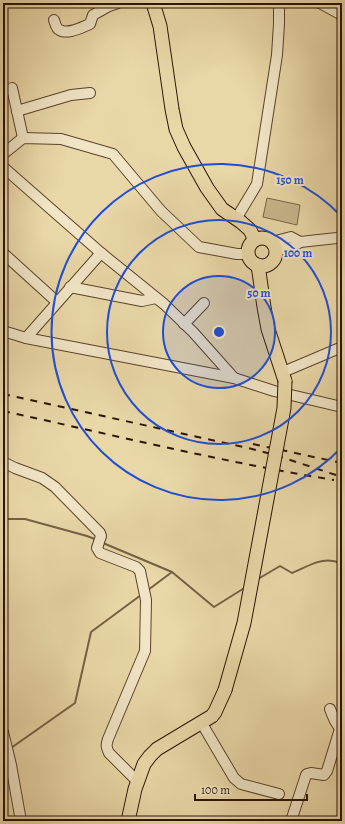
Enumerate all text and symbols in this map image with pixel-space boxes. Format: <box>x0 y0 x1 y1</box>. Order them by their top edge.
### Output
text: 150 m <box>276 172 304 188</box>
text: 100 m <box>284 245 312 261</box>
text: 50 m <box>247 285 271 301</box>
centre of rings <box>212 325 226 339</box>
scale bar <box>195 776 307 802</box>
text: 100 m <box>201 782 230 798</box>

